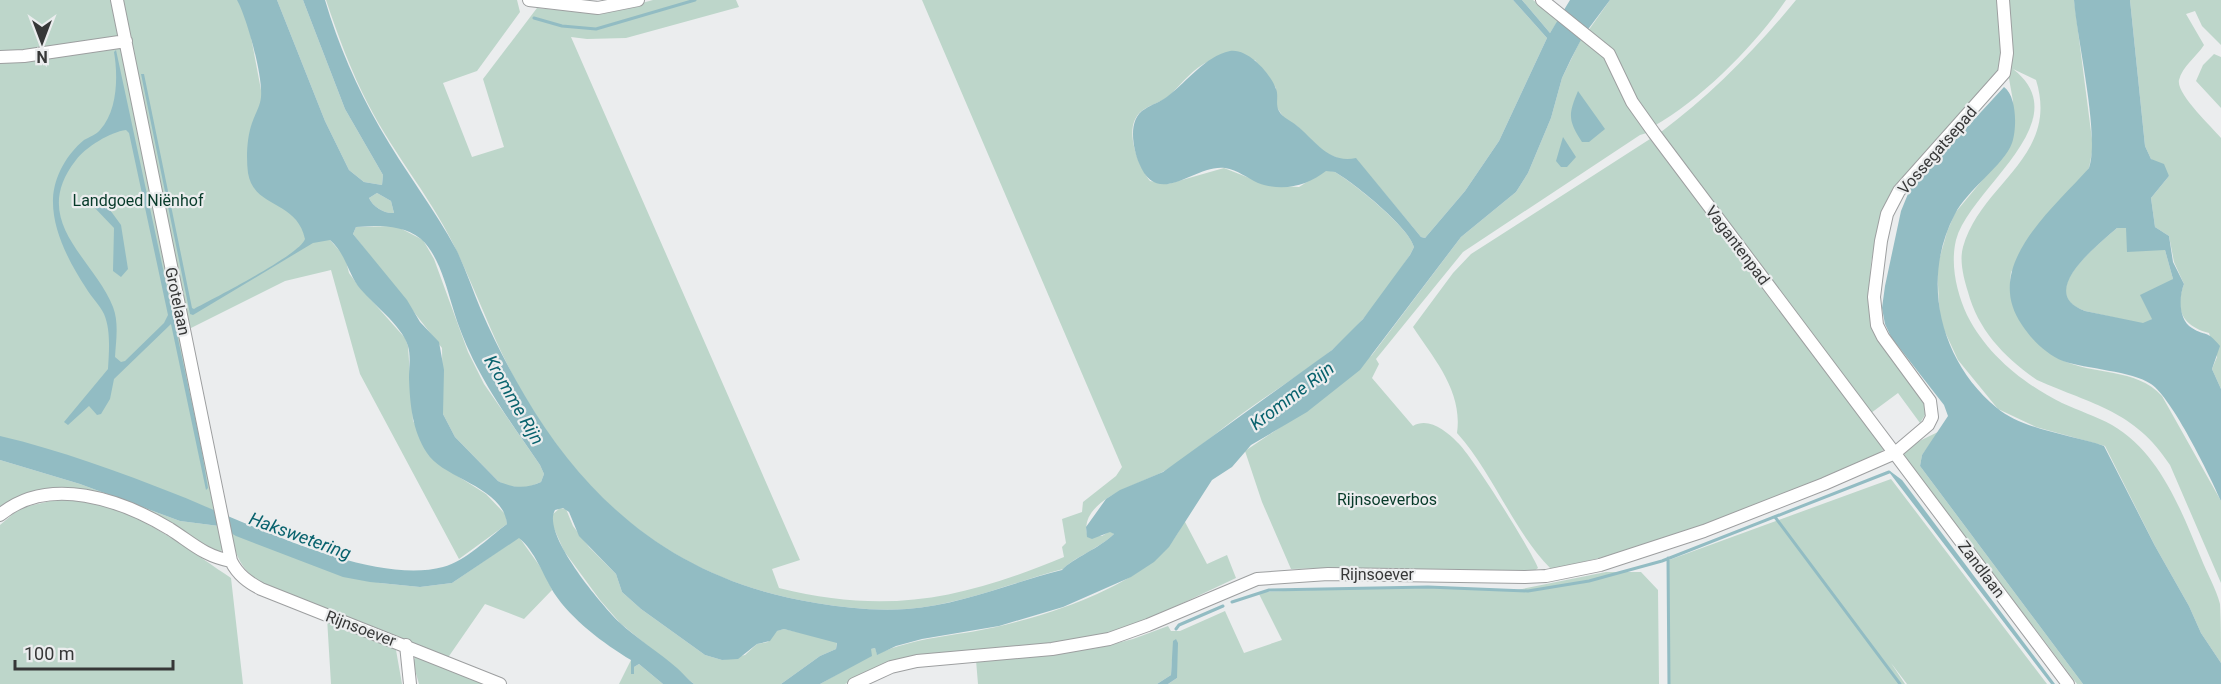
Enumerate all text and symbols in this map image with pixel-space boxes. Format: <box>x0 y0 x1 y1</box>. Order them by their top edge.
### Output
north arrow <box>12 12 72 72</box>
text: N <box>36 47 48 66</box>
street label: Vossegatsepad <box>1894 102 1981 198</box>
park label: Landgoed Niënhof <box>73 191 204 210</box>
street label: Vagantenpad <box>1702 202 1774 289</box>
street label: Grotelaan <box>161 265 194 337</box>
water label: Kromme Rijn <box>480 351 548 448</box>
water label: Kromme Rijn <box>1246 357 1338 434</box>
park label: Rijnsoeverbos <box>1337 490 1437 509</box>
water label: Hakswetering <box>246 507 354 564</box>
street label: Zandlaan <box>1954 537 2009 601</box>
street label: Rijnsoever <box>1340 565 1414 584</box>
street label: Rijnsoever <box>323 606 399 651</box>
scale bar <box>15 633 172 671</box>
text: 100 m <box>24 643 75 664</box>

